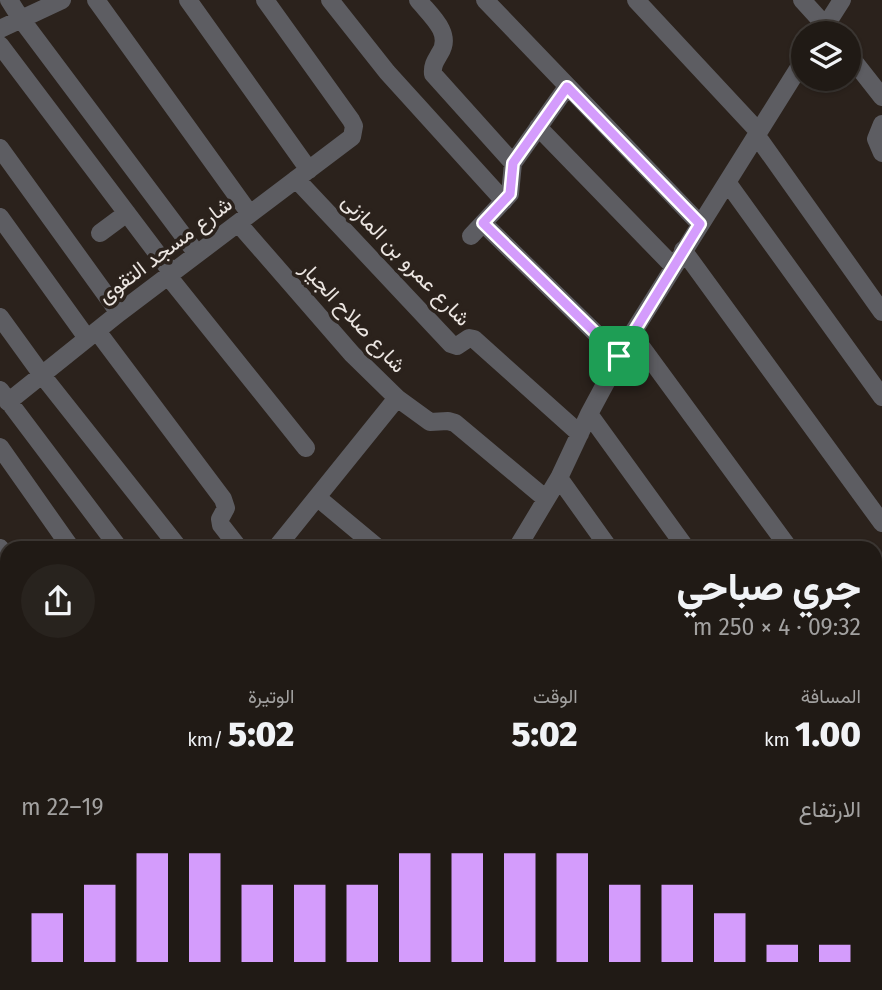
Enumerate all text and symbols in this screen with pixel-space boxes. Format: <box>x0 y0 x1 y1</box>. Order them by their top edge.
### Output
map controls <box>791 21 861 91</box>
button: layers <box>791 21 861 91</box>
street label: شارع عمرو بن المازنى <box>335 188 476 332</box>
street label: شارع مسجد التقوى <box>93 191 238 310</box>
street label: شارع صلاح الجيار <box>293 255 411 379</box>
pin <box>589 326 649 386</box>
icon: arrive <box>600 337 638 375</box>
button: share <box>21 564 95 638</box>
text: جري صباحي <box>677 564 861 610</box>
text: 09:32 · 4 × 250 m <box>693 613 861 641</box>
text: الوتيرة <box>248 685 294 708</box>
text: الوقت <box>533 685 578 708</box>
text: المسافة <box>801 685 861 708</box>
text: 5:02 <box>228 713 294 755</box>
text: 5:02 <box>511 713 578 755</box>
text: 1.00 <box>795 713 861 755</box>
text: /km <box>187 728 228 751</box>
text: km <box>764 728 795 751</box>
text: 19–22 m <box>21 793 104 821</box>
text: الارتفاع <box>799 795 861 823</box>

